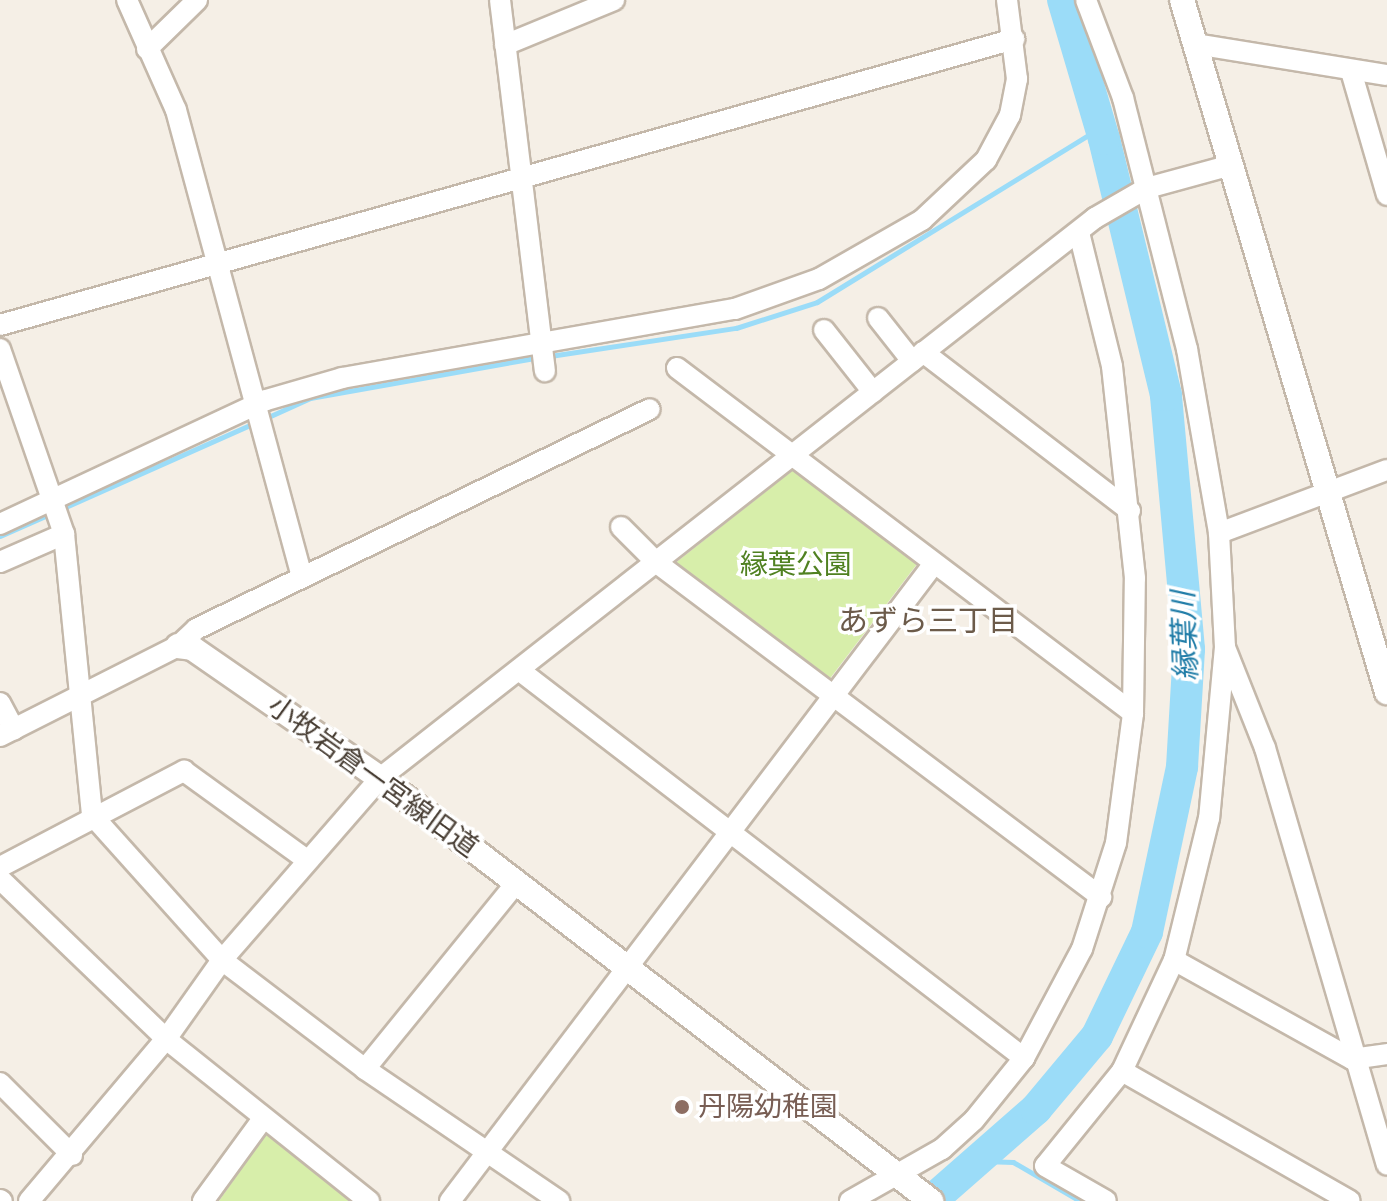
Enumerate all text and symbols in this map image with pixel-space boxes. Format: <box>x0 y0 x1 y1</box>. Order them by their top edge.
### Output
park label: 縁葉公園 <box>740 548 852 582</box>
water label: 縁葉川 <box>1165 590 1205 682</box>
district label: あずら三丁目 <box>838 603 1018 639</box>
street label: 小牧岩倉一宮線旧道 <box>261 689 485 865</box>
place label: 丹陽幼稚園 <box>698 1090 838 1124</box>
marker: 丹陽幼稚園 <box>673 1098 691 1116</box>

